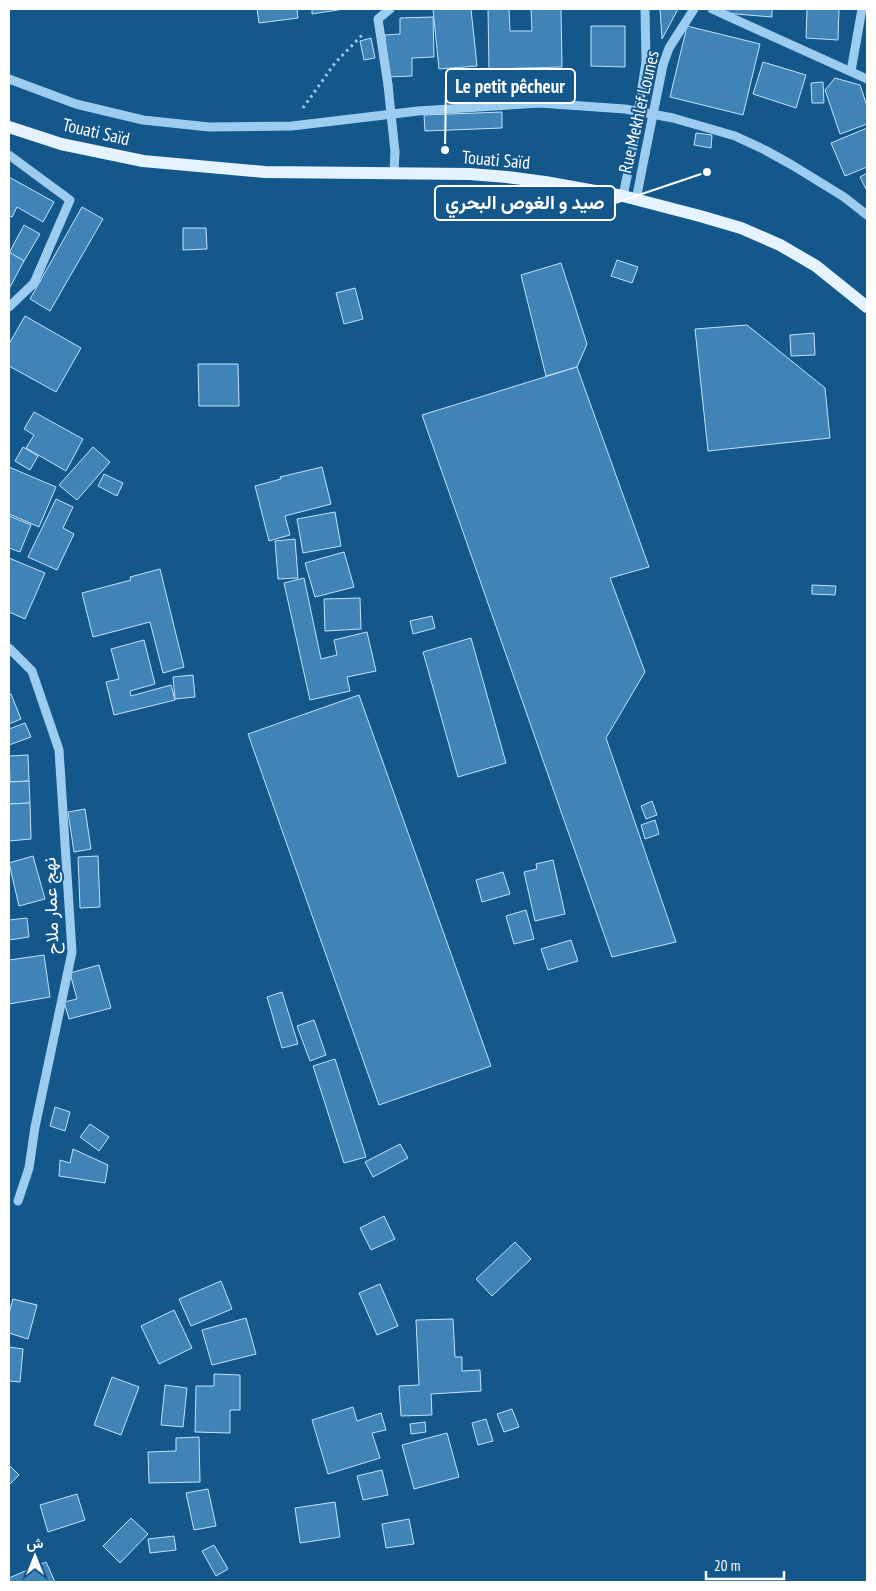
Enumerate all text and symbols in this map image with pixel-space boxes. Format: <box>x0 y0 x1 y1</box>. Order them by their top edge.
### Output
street label: Rue Mekhlef Lounes <box>613 48 664 176</box>
callout: Le petit pêcheur <box>446 69 575 103</box>
text: Le petit pêcheur <box>455 74 565 98</box>
street label: Touati Saïd <box>60 113 132 150</box>
street label: Touati Saïd <box>461 145 531 174</box>
callout: صيد و الغوص البحري <box>435 186 615 220</box>
text: صيد و الغوص البحري <box>445 190 605 219</box>
street label: نهج عمار ملاح <box>37 857 65 955</box>
north arrow <box>10 1531 60 1581</box>
text: ش <box>27 1534 44 1552</box>
scale bar <box>706 1548 784 1580</box>
text: 20 m <box>714 1556 740 1575</box>

